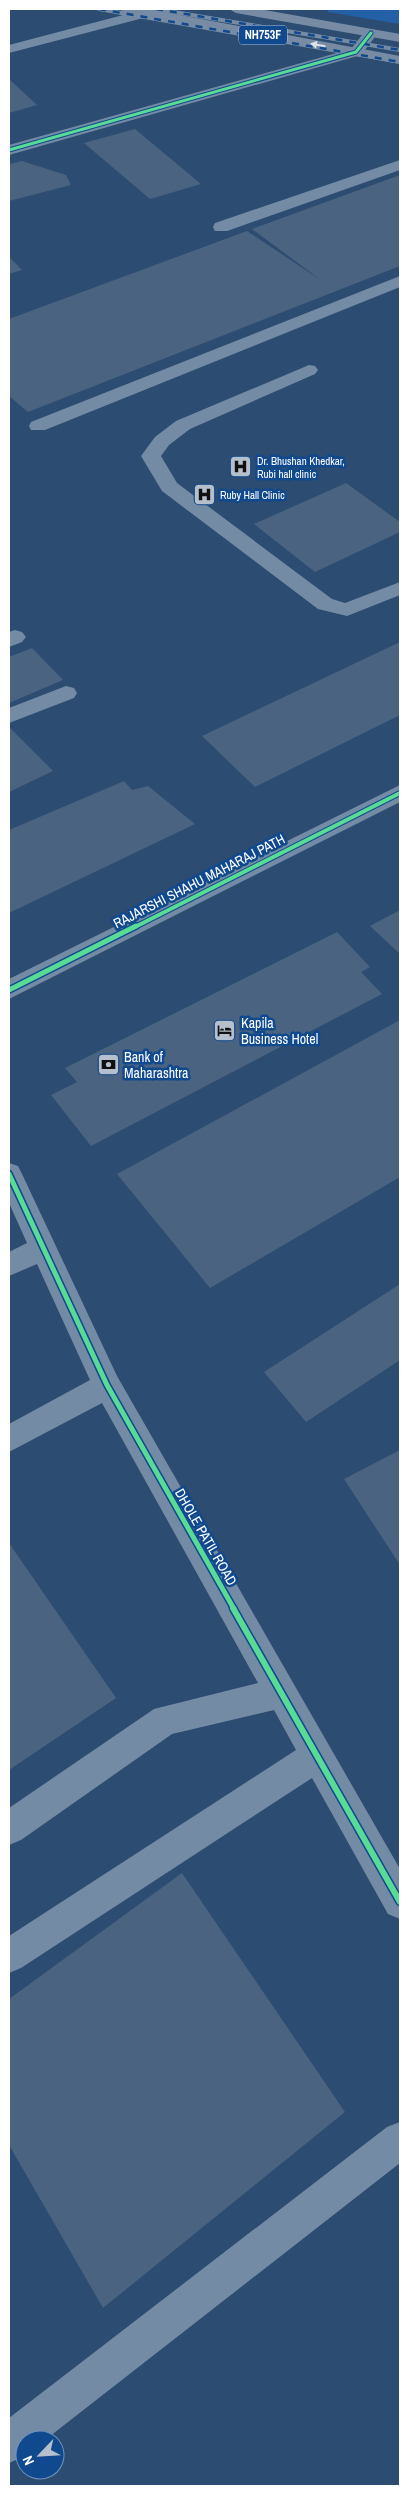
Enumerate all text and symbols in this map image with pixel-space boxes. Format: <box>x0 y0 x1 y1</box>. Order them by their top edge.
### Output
road number: NH753F <box>239 26 287 44</box>
one-way arrow <box>309 41 325 49</box>
place label: Dr. Bhushan Khedkar, Rubi hall clinic <box>257 454 345 481</box>
hospital icon: Dr. Bhushan Khedkar, Rubi hall clinic <box>229 455 253 479</box>
hospital icon: Ruby Hall Clinic <box>192 483 216 507</box>
place label: Ruby Hall Clinic <box>220 488 285 502</box>
street label: RAJARSHI SHAHU MAHARAJ PATH <box>110 830 288 932</box>
place label: Kapila Business Hotel <box>241 1014 318 1048</box>
hotel icon: Kapila Business Hotel <box>213 1019 237 1043</box>
place label: Bank of Maharashtra <box>124 1048 189 1082</box>
bank icon: Bank of Maharashtra <box>96 1053 120 1077</box>
street label: DHOLE PATIL ROAD <box>171 1485 241 1589</box>
north arrow <box>15 2430 65 2480</box>
text: N <box>18 2453 38 2468</box>

